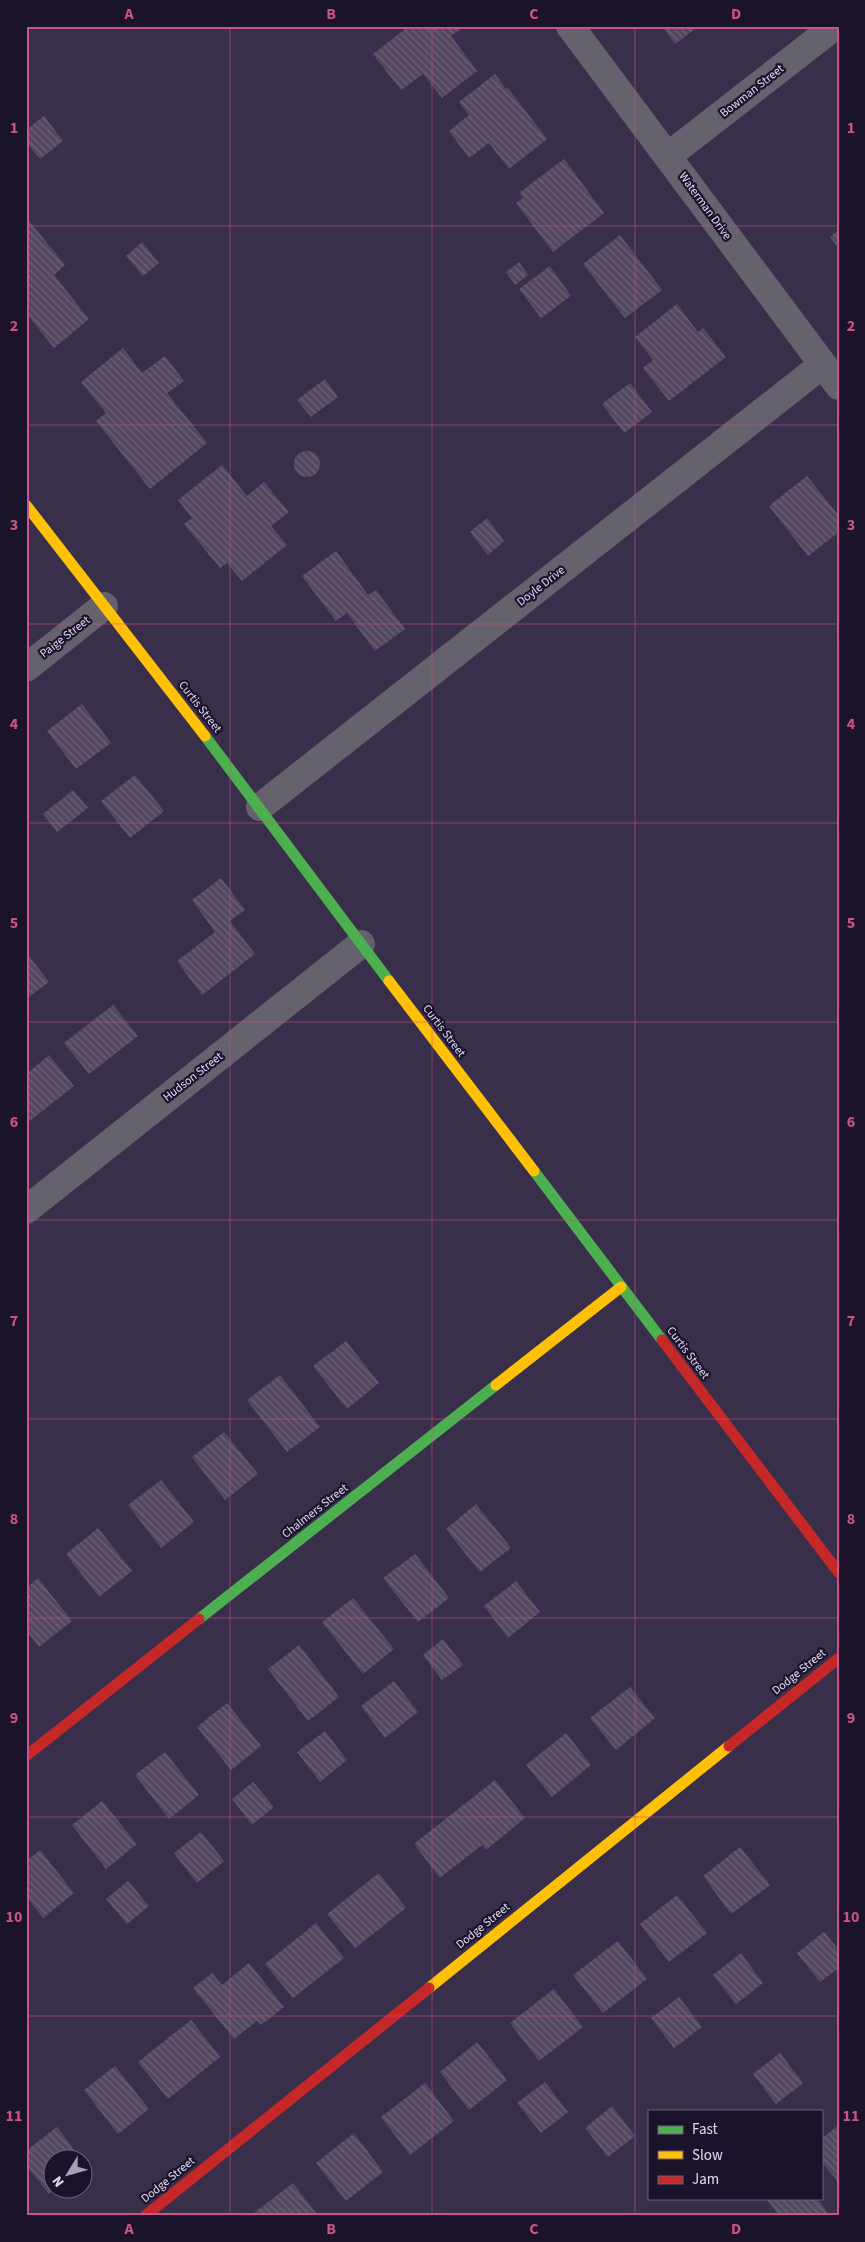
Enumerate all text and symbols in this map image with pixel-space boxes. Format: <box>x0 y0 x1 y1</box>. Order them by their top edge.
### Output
text: A <box>123 3 134 25</box>
text: B <box>326 3 336 25</box>
text: C <box>529 3 539 25</box>
text: D <box>731 3 741 25</box>
street label: Bowman Street <box>716 61 788 121</box>
text: 1 <box>10 117 18 139</box>
text: 1 <box>847 117 855 139</box>
street label: Waterman Drive <box>675 169 735 243</box>
text: 2 <box>10 315 18 337</box>
text: 2 <box>847 315 855 337</box>
text: 3 <box>10 514 18 536</box>
text: 3 <box>847 514 855 536</box>
street label: Doyle Drive <box>513 562 569 610</box>
street label: Paige Street <box>36 612 94 662</box>
street label: Curtis Street <box>174 677 226 737</box>
text: 4 <box>10 713 19 735</box>
text: 4 <box>847 713 856 735</box>
text: 5 <box>10 912 18 934</box>
text: 5 <box>847 912 855 934</box>
street label: Curtis Street <box>419 1001 469 1061</box>
street label: Hudson Street <box>160 1048 226 1106</box>
text: 6 <box>10 1111 18 1133</box>
text: 6 <box>847 1111 855 1133</box>
text: 7 <box>10 1310 18 1332</box>
text: 7 <box>847 1310 855 1332</box>
street label: Curtis Street <box>663 1323 713 1383</box>
street label: Chalmers Street <box>278 1480 352 1542</box>
text: 8 <box>10 1508 18 1530</box>
text: 8 <box>847 1508 855 1530</box>
street label: Dodge Street <box>768 1645 830 1699</box>
text: 9 <box>10 1707 18 1729</box>
text: 9 <box>847 1707 855 1729</box>
street label: Dodge Street <box>452 1899 514 1953</box>
text: 10 <box>6 1906 22 1928</box>
text: 10 <box>843 1906 859 1928</box>
text: 11 <box>6 2105 22 2127</box>
text: 11 <box>843 2105 859 2127</box>
legend <box>648 2110 822 2200</box>
text: Fast <box>692 2119 718 2140</box>
text: Slow <box>692 2145 723 2166</box>
north arrow <box>42 2150 92 2200</box>
street label: Dodge Street <box>137 2153 199 2207</box>
text: Jam <box>692 2169 719 2190</box>
text: N <box>48 2171 69 2191</box>
text: A <box>123 2218 134 2240</box>
text: B <box>326 2218 336 2240</box>
text: C <box>529 2218 539 2240</box>
text: D <box>731 2218 741 2240</box>

